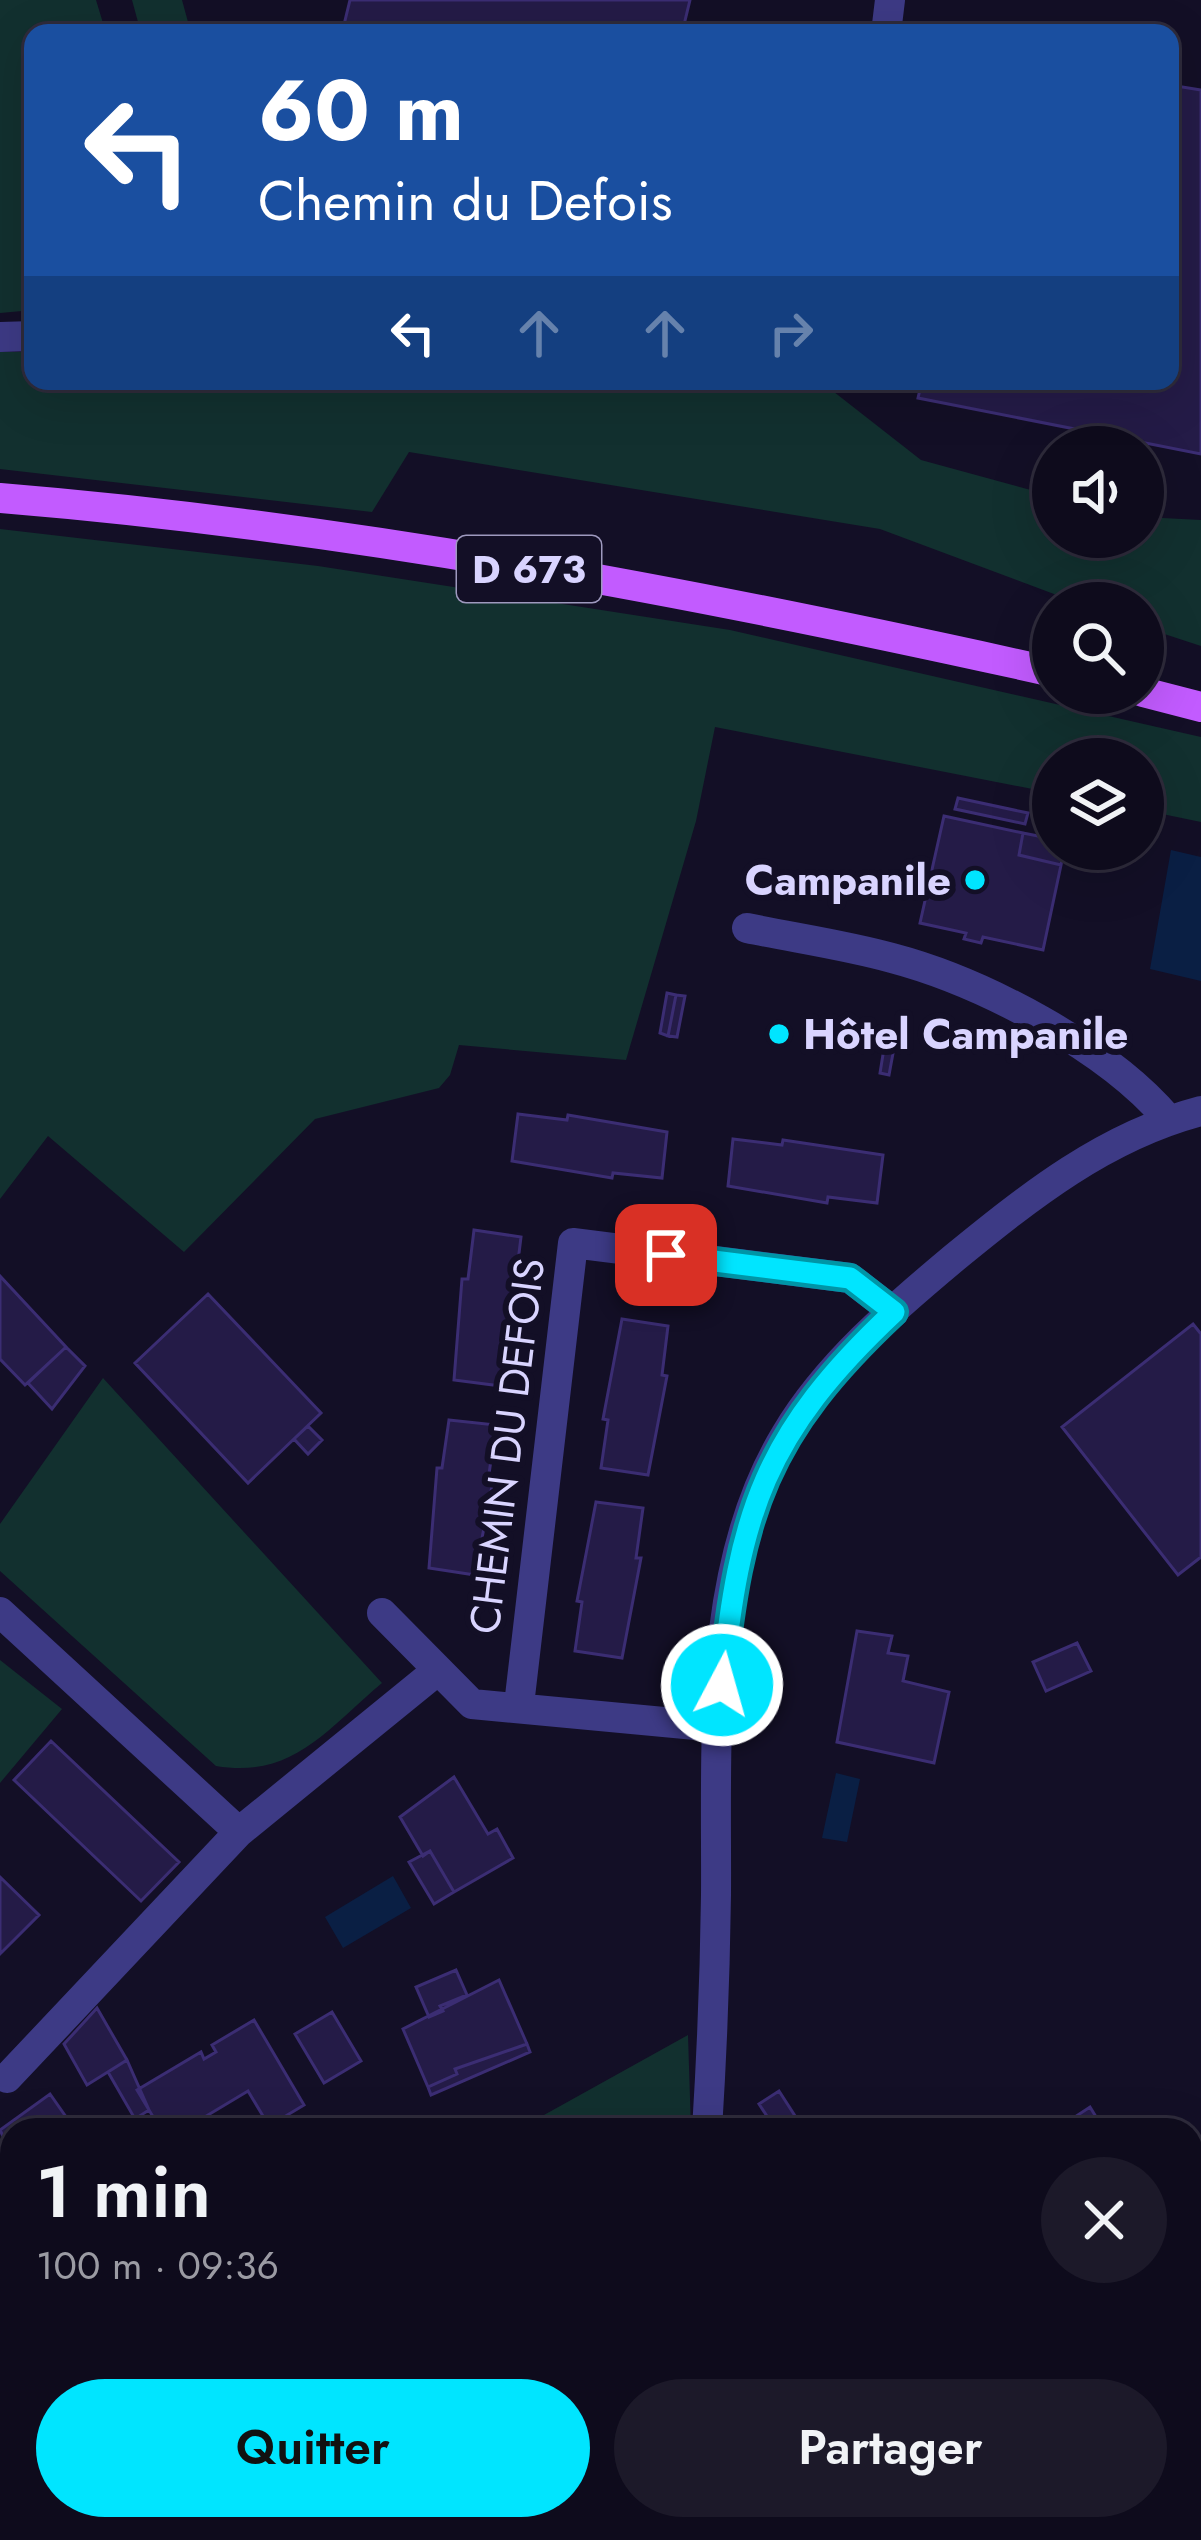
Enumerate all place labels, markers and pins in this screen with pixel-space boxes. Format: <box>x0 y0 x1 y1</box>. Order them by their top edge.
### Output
place label: Campanile <box>745 850 951 911</box>
marker: Campanile <box>962 867 988 893</box>
place label: Hôtel Campanile <box>803 1004 1128 1065</box>
marker: Hôtel Campanile <box>766 1021 792 1047</box>
pin <box>615 1204 717 1306</box>

